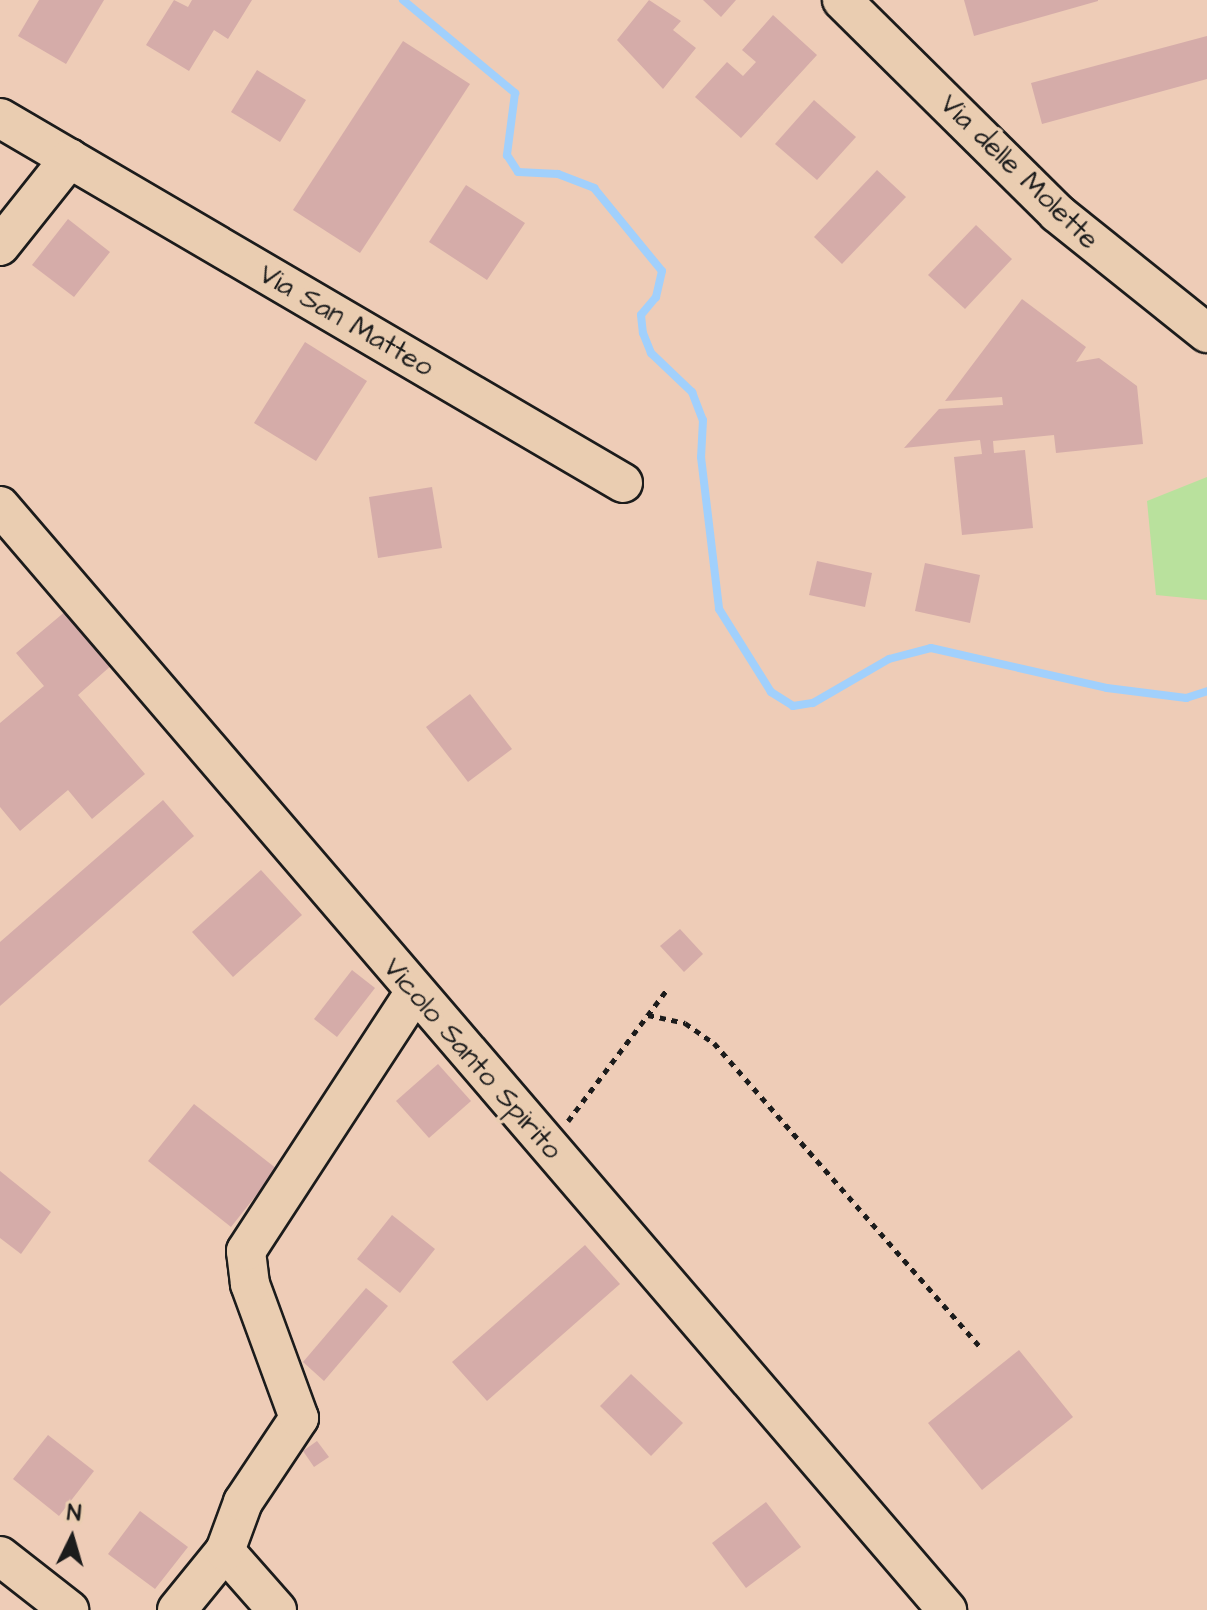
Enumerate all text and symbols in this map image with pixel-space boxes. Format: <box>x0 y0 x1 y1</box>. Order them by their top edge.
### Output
street label: Via delle Molette <box>932 88 1106 256</box>
street label: Via San Matteo <box>253 258 439 384</box>
street label: Vicolo Santo Spirito <box>375 951 569 1167</box>
north arrow <box>32 1498 112 1578</box>
text: N <box>66 1498 82 1530</box>

